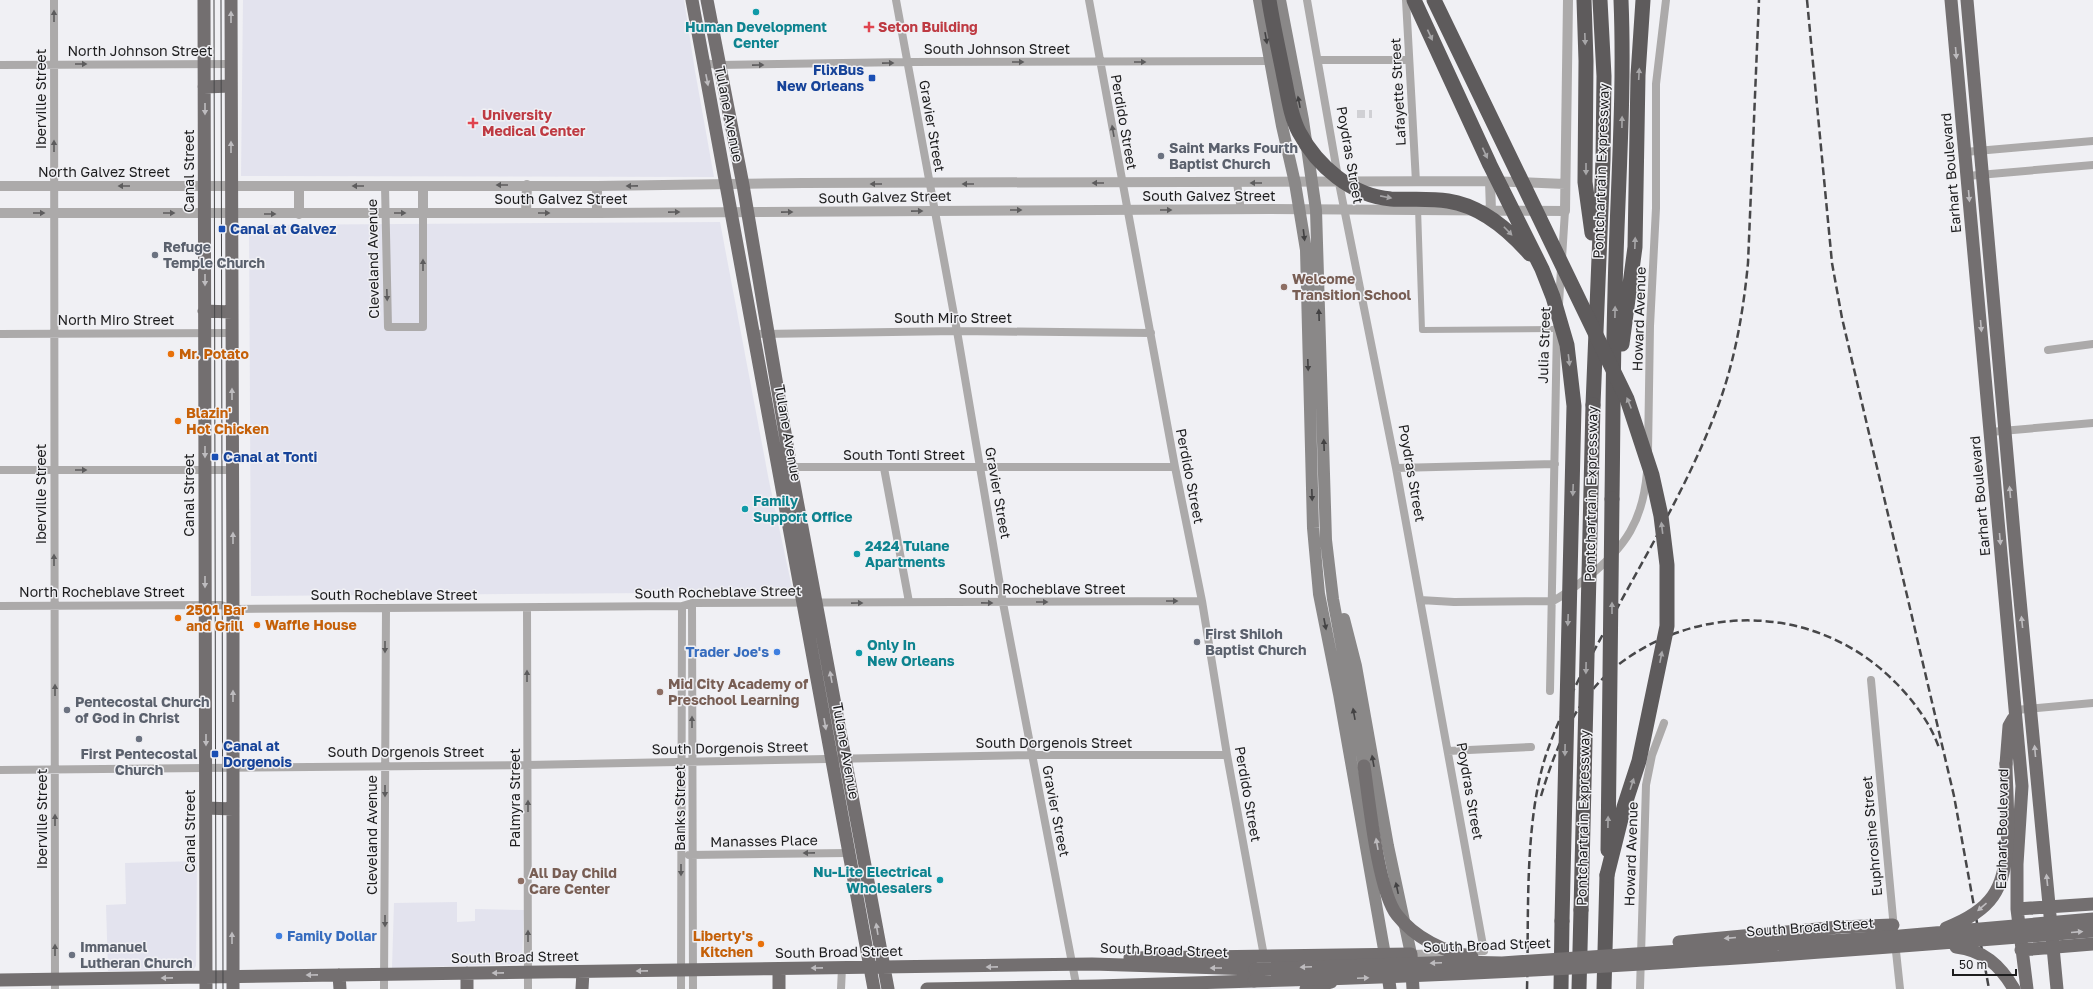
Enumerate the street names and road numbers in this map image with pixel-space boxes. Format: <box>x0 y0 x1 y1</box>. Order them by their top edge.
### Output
street label: Lafayette Street <box>1386 38 1409 147</box>
street label: South Johnson Street <box>924 40 1070 57</box>
street label: North Johnson Street <box>67 42 213 59</box>
street label: Iberville Street <box>32 49 49 149</box>
street label: Tulane Avenue <box>712 64 747 164</box>
street label: Perdido Street <box>1108 73 1141 171</box>
street label: Gravier Street <box>916 79 949 173</box>
street label: Pontchartrain Expressway <box>1589 83 1612 259</box>
street label: Poydras Street <box>1334 105 1367 205</box>
street label: Earhart Boulevard <box>1937 112 1964 234</box>
street label: Canal Street <box>180 129 197 213</box>
street label: North Galvez Street <box>38 163 170 180</box>
street label: South Galvez Street <box>818 187 952 206</box>
street label: South Galvez Street <box>1142 187 1276 204</box>
street label: South Galvez Street <box>494 190 628 207</box>
street label: Cleveland Avenue <box>363 199 382 319</box>
street label: Howard Avenue <box>1628 266 1649 372</box>
street label: Julia Street <box>1534 306 1553 384</box>
street label: South Miro Street <box>894 309 1012 326</box>
street label: North Miro Street <box>58 311 174 328</box>
street label: Tulane Avenue <box>772 383 805 483</box>
street label: Pontchartrain Expressway <box>1580 406 1601 582</box>
street label: Poydras Street <box>1396 423 1429 523</box>
street label: Perdido Street <box>1173 427 1208 525</box>
street label: Earhart Boulevard <box>1966 435 1993 557</box>
street label: Iberville Street <box>32 444 49 544</box>
street label: South Tonti Street <box>843 446 965 463</box>
street label: Gravier Street <box>982 446 1015 540</box>
street label: Canal Street <box>180 453 197 537</box>
street label: South Rocheblave Street <box>958 580 1126 597</box>
street label: South Rocheblave Street <box>634 582 802 601</box>
street label: North Rocheblave Street <box>19 583 185 600</box>
street label: South Rocheblave Street <box>310 586 478 603</box>
street label: Tulane Avenue <box>830 701 863 801</box>
street label: Pontchartrain Expressway <box>1572 730 1593 906</box>
street label: South Dorgenois Street <box>976 734 1132 751</box>
street label: South Dorgenois Street <box>651 738 809 757</box>
street label: Poydras Street <box>1454 741 1487 841</box>
street label: South Dorgenois Street <box>328 743 484 760</box>
street label: Perdido Street <box>1232 745 1265 843</box>
street label: Palmyra Street <box>506 748 523 848</box>
street label: Gravier Street <box>1039 764 1074 858</box>
street label: Banks Street <box>671 765 688 851</box>
street label: Earhart Boulevard <box>1992 768 2011 890</box>
street label: Iberville Street <box>33 769 50 869</box>
street label: Cleveland Avenue <box>363 775 380 895</box>
street label: Euphrosine Street <box>1858 775 1885 897</box>
street label: Canal Street <box>181 789 198 873</box>
street label: Howard Avenue <box>1620 801 1641 907</box>
street label: Manasses Place <box>710 831 818 850</box>
street label: South Broad Street <box>1745 914 1874 939</box>
street label: South Broad Street <box>1423 934 1551 955</box>
street label: South Broad Street <box>1100 939 1228 960</box>
street label: South Broad Street <box>775 942 903 961</box>
street label: South Broad Street <box>451 947 579 966</box>

